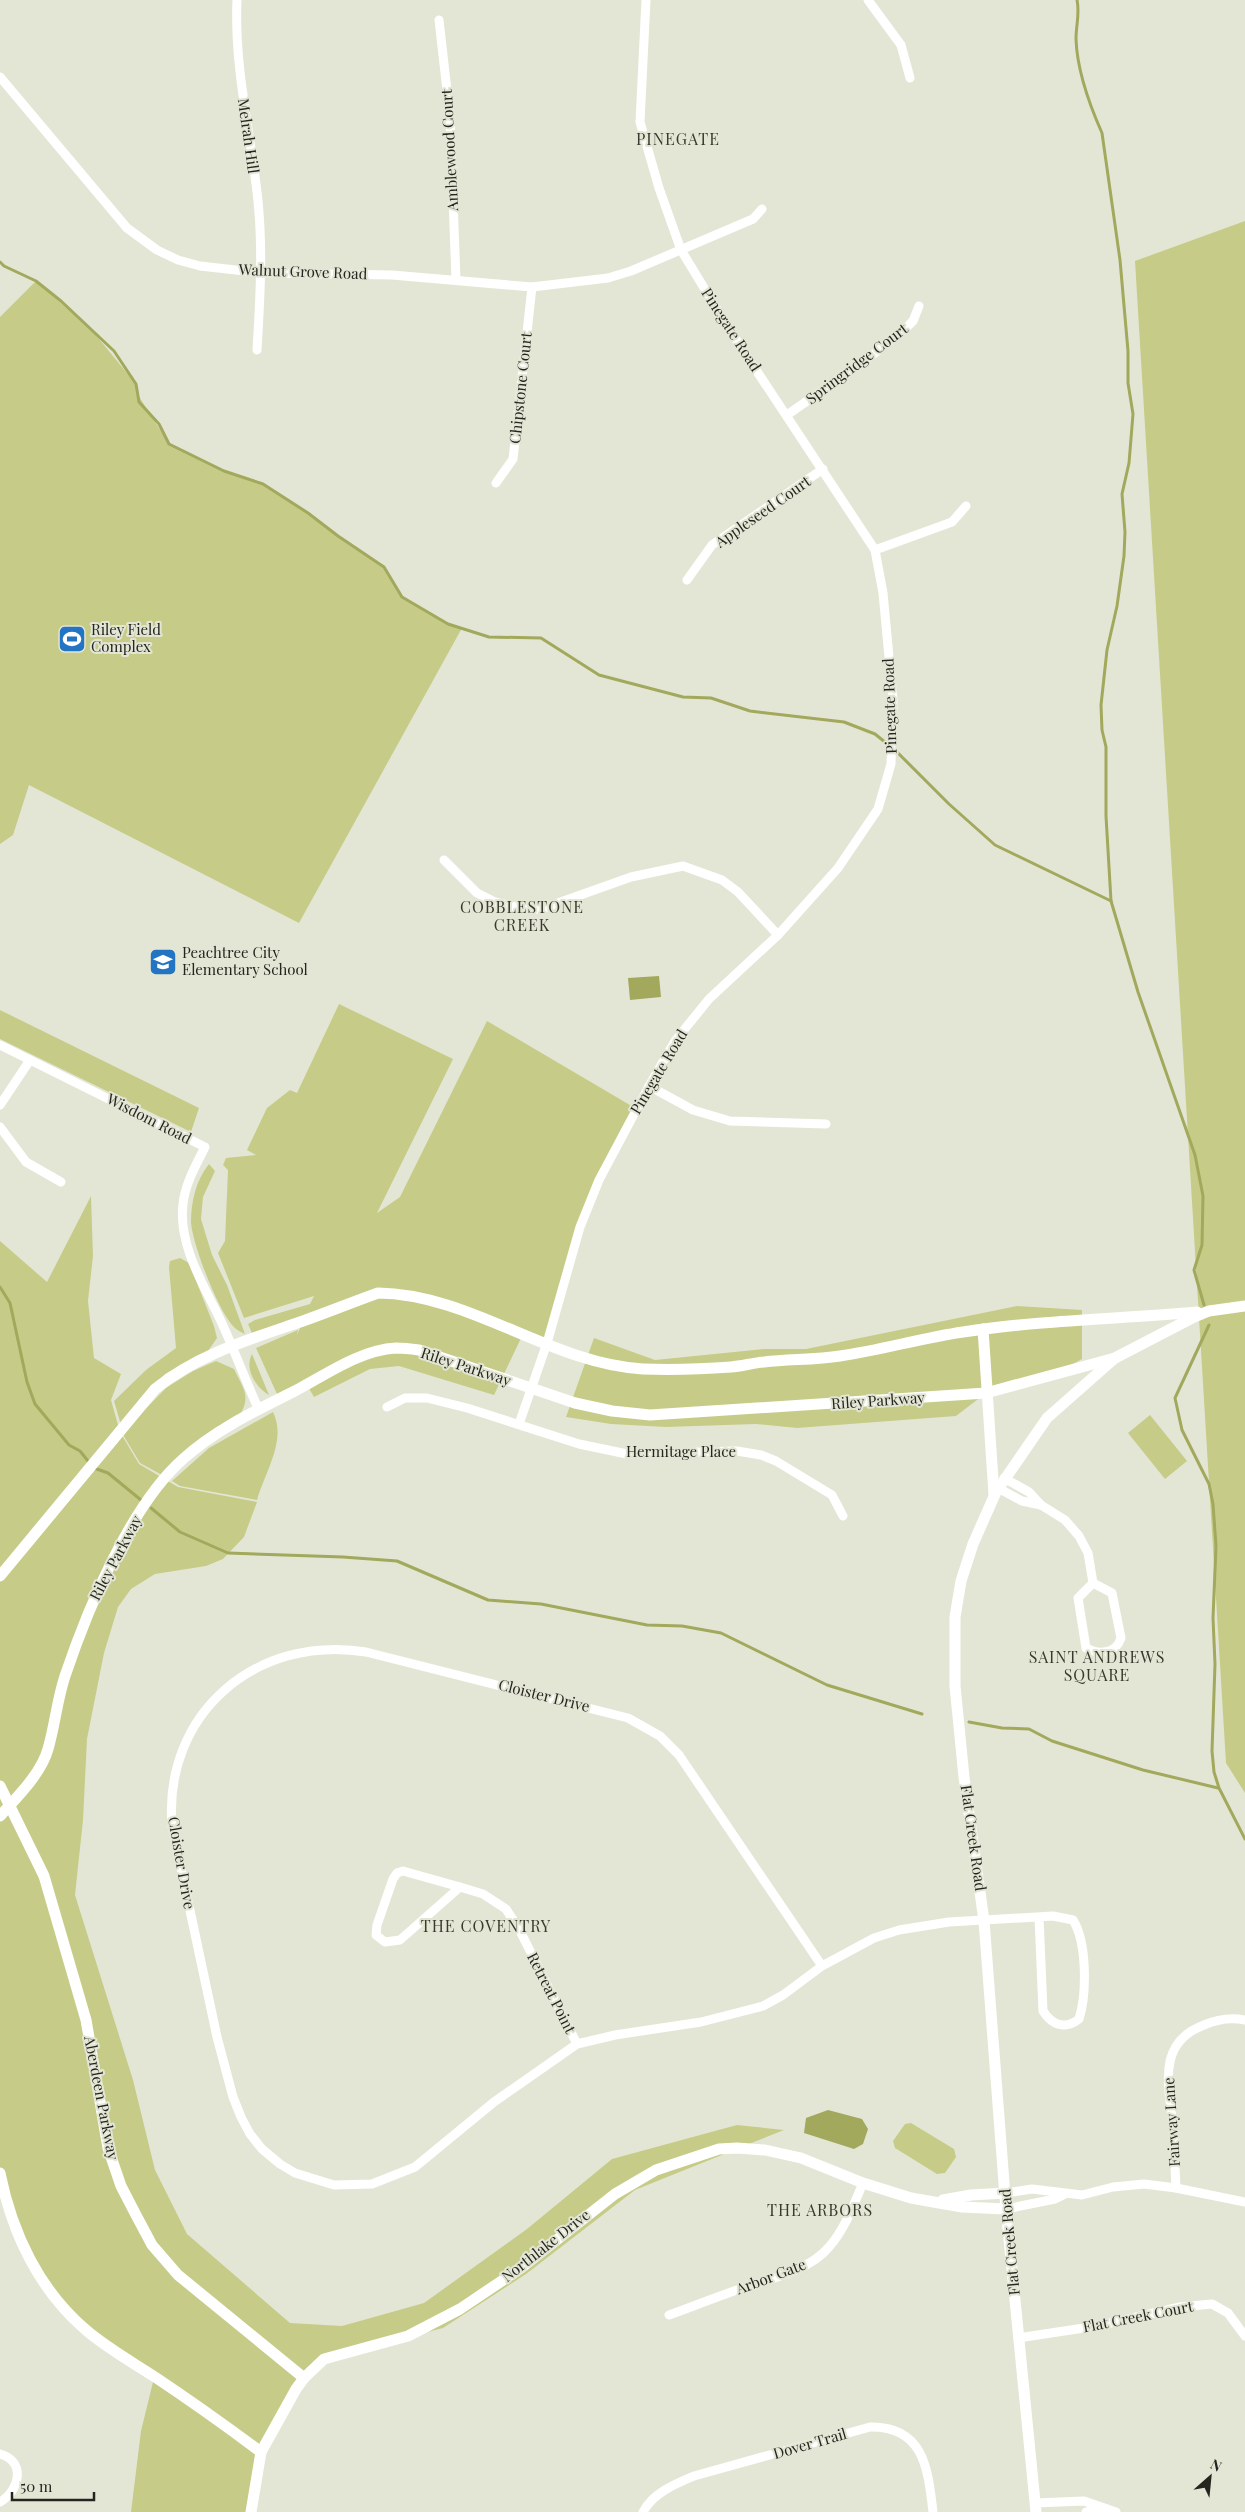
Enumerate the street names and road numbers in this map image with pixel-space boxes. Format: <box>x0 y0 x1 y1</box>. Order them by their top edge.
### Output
street label: Amblewood Court <box>436 88 462 213</box>
street label: Melrah Hill <box>234 97 264 175</box>
street label: Walnut Grove Road <box>237 259 368 283</box>
street label: Pinegate Road <box>697 284 766 375</box>
street label: Springridge Court <box>801 318 912 408</box>
street label: Chipstone Court <box>504 330 536 445</box>
street label: Appleseed Court <box>710 470 815 552</box>
street label: Pinegate Road <box>877 658 901 754</box>
street label: Pinegate Road <box>625 1025 692 1118</box>
street label: Wisdom Road <box>103 1088 195 1148</box>
street label: Riley Parkway <box>419 1342 514 1390</box>
street label: Riley Parkway <box>830 1387 926 1413</box>
street label: Hermitage Place <box>626 1441 736 1461</box>
street label: Riley Parkway <box>84 1511 146 1604</box>
street label: Cloister Drive <box>496 1674 592 1716</box>
street label: Flat Creek Road <box>957 1784 991 1892</box>
street label: Cloister Drive <box>164 1815 200 1911</box>
street label: Retreat Point <box>523 1949 581 2037</box>
street label: Aberdeen Parkway <box>80 2033 124 2162</box>
street label: Fairway Lane <box>1158 2077 1184 2167</box>
street label: Flat Creek Road <box>994 2188 1024 2296</box>
street label: Northlake Drive <box>497 2204 594 2286</box>
street label: Arbor Gate <box>732 2254 809 2299</box>
street label: Flat Creek Court <box>1081 2295 1195 2337</box>
street label: Dover Trail <box>771 2423 849 2463</box>

